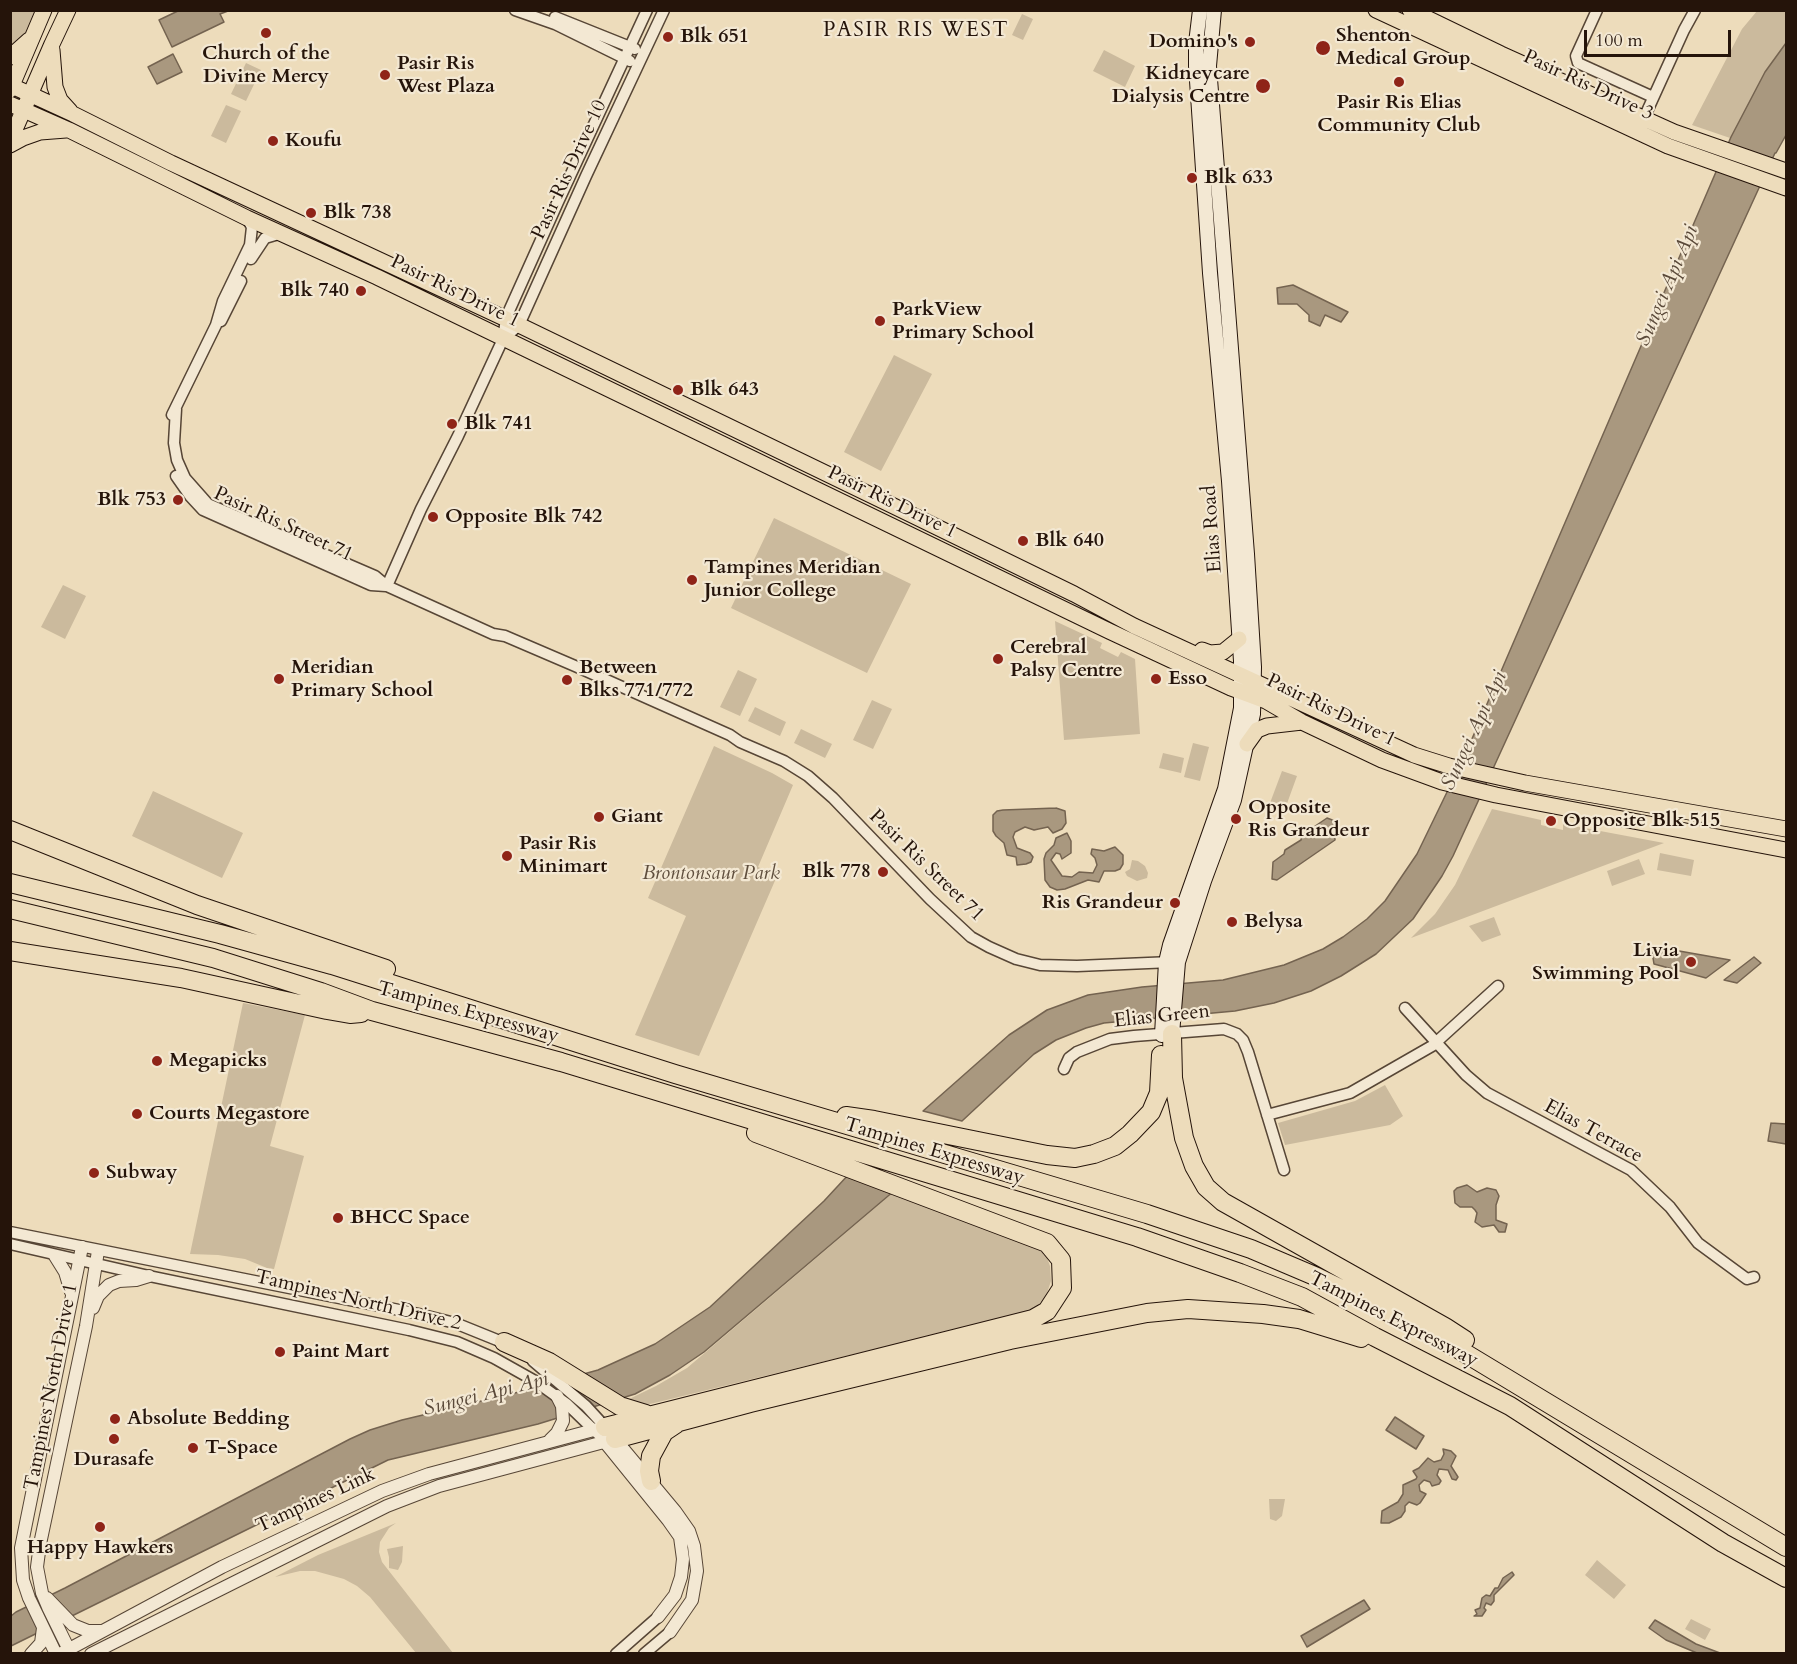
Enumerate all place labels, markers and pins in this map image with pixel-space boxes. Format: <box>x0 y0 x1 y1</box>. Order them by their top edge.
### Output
place label: Shenton Medical Group <box>1336 24 1471 71</box>
place label: Blk 651 <box>680 25 749 49</box>
marker: Church of the Divine Mercy <box>259 26 273 40</box>
marker: Blk 651 <box>661 30 675 44</box>
place label: Domino's <box>1149 30 1238 54</box>
marker: Domino's <box>1243 35 1257 49</box>
marker: Shenton Medical Group <box>1314 39 1332 57</box>
place label: Church of the Divine Mercy <box>202 42 330 89</box>
place label: Pasir Ris West Plaza <box>397 52 495 99</box>
place label: Kidneycare Dialysis Centre <box>1112 62 1250 109</box>
marker: Pasir Ris West Plaza <box>378 68 392 82</box>
marker: Pasir Ris Elias Community Club <box>1392 75 1406 89</box>
marker: Kidneycare Dialysis Centre <box>1254 77 1272 95</box>
place label: Pasir Ris Elias Community Club <box>1317 91 1481 138</box>
place label: Koufu <box>285 129 342 153</box>
marker: Koufu <box>266 134 280 148</box>
place label: Blk 633 <box>1204 166 1273 190</box>
marker: Blk 633 <box>1185 171 1199 185</box>
place label: Blk 738 <box>323 201 392 225</box>
marker: Blk 738 <box>304 206 318 220</box>
place label: Blk 740 <box>280 279 349 303</box>
marker: Blk 740 <box>354 284 368 298</box>
place label: ParkView Primary School <box>892 298 1034 345</box>
marker: ParkView Primary School <box>873 314 887 328</box>
place label: Blk 643 <box>690 378 759 402</box>
marker: Blk 643 <box>671 383 685 397</box>
place label: Blk 741 <box>464 412 533 436</box>
marker: Blk 741 <box>445 417 459 431</box>
place label: Blk 753 <box>97 488 166 512</box>
marker: Blk 753 <box>171 493 185 507</box>
place label: Opposite Blk 742 <box>445 505 602 529</box>
marker: Opposite Blk 742 <box>426 510 440 524</box>
place label: Blk 640 <box>1035 529 1104 553</box>
marker: Blk 640 <box>1016 534 1030 548</box>
place label: Tampines Meridian Junior College <box>704 556 881 603</box>
marker: Tampines Meridian Junior College <box>685 573 699 587</box>
place label: Cerebral Palsy Centre <box>1010 636 1123 683</box>
marker: Cerebral Palsy Centre <box>991 652 1005 666</box>
place label: Meridian Primary School <box>291 656 433 703</box>
place label: Between Blks 771/772 <box>579 656 693 703</box>
place label: Esso <box>1168 667 1207 691</box>
marker: Meridian Primary School <box>272 672 286 686</box>
marker: Esso <box>1149 672 1163 686</box>
marker: Between Blks 771/772 <box>560 673 574 687</box>
place label: Opposite Ris Grandeur <box>1248 796 1369 843</box>
place label: Giant <box>611 805 663 829</box>
place label: Opposite Blk 515 <box>1563 809 1720 833</box>
marker: Giant <box>592 810 606 824</box>
marker: Opposite Ris Grandeur <box>1229 812 1243 826</box>
marker: Opposite Blk 515 <box>1544 814 1558 828</box>
place label: Pasir Ris Minimart <box>519 832 607 879</box>
marker: Pasir Ris Minimart <box>500 849 514 863</box>
place label: Blk 778 <box>802 860 871 884</box>
marker: Blk 778 <box>876 865 890 879</box>
place label: Ris Grandeur <box>1042 891 1163 915</box>
marker: Ris Grandeur <box>1168 896 1182 910</box>
place label: Belysa <box>1244 910 1303 934</box>
marker: Belysa <box>1225 915 1239 929</box>
place label: Livia Swimming Pool <box>1532 939 1679 986</box>
marker: Livia Swimming Pool <box>1684 955 1698 969</box>
place label: Megapicks <box>169 1049 267 1073</box>
marker: Megapicks <box>150 1054 164 1068</box>
place label: Courts Megastore <box>149 1102 310 1126</box>
marker: Courts Megastore <box>130 1107 144 1121</box>
place label: Subway <box>106 1161 177 1185</box>
marker: Subway <box>87 1166 101 1180</box>
place label: BHCC Space <box>350 1206 470 1230</box>
marker: BHCC Space <box>331 1211 345 1225</box>
place label: Paint Mart <box>292 1340 389 1364</box>
marker: Paint Mart <box>273 1345 287 1359</box>
place label: Absolute Bedding <box>127 1407 289 1431</box>
marker: Absolute Bedding <box>108 1412 122 1426</box>
marker: Durasafe <box>107 1432 121 1446</box>
place label: T-Space <box>205 1436 278 1460</box>
marker: T-Space <box>186 1441 200 1455</box>
place label: Durasafe <box>74 1448 154 1472</box>
marker: Happy Hawkers <box>93 1520 107 1534</box>
place label: Happy Hawkers <box>27 1536 173 1560</box>

